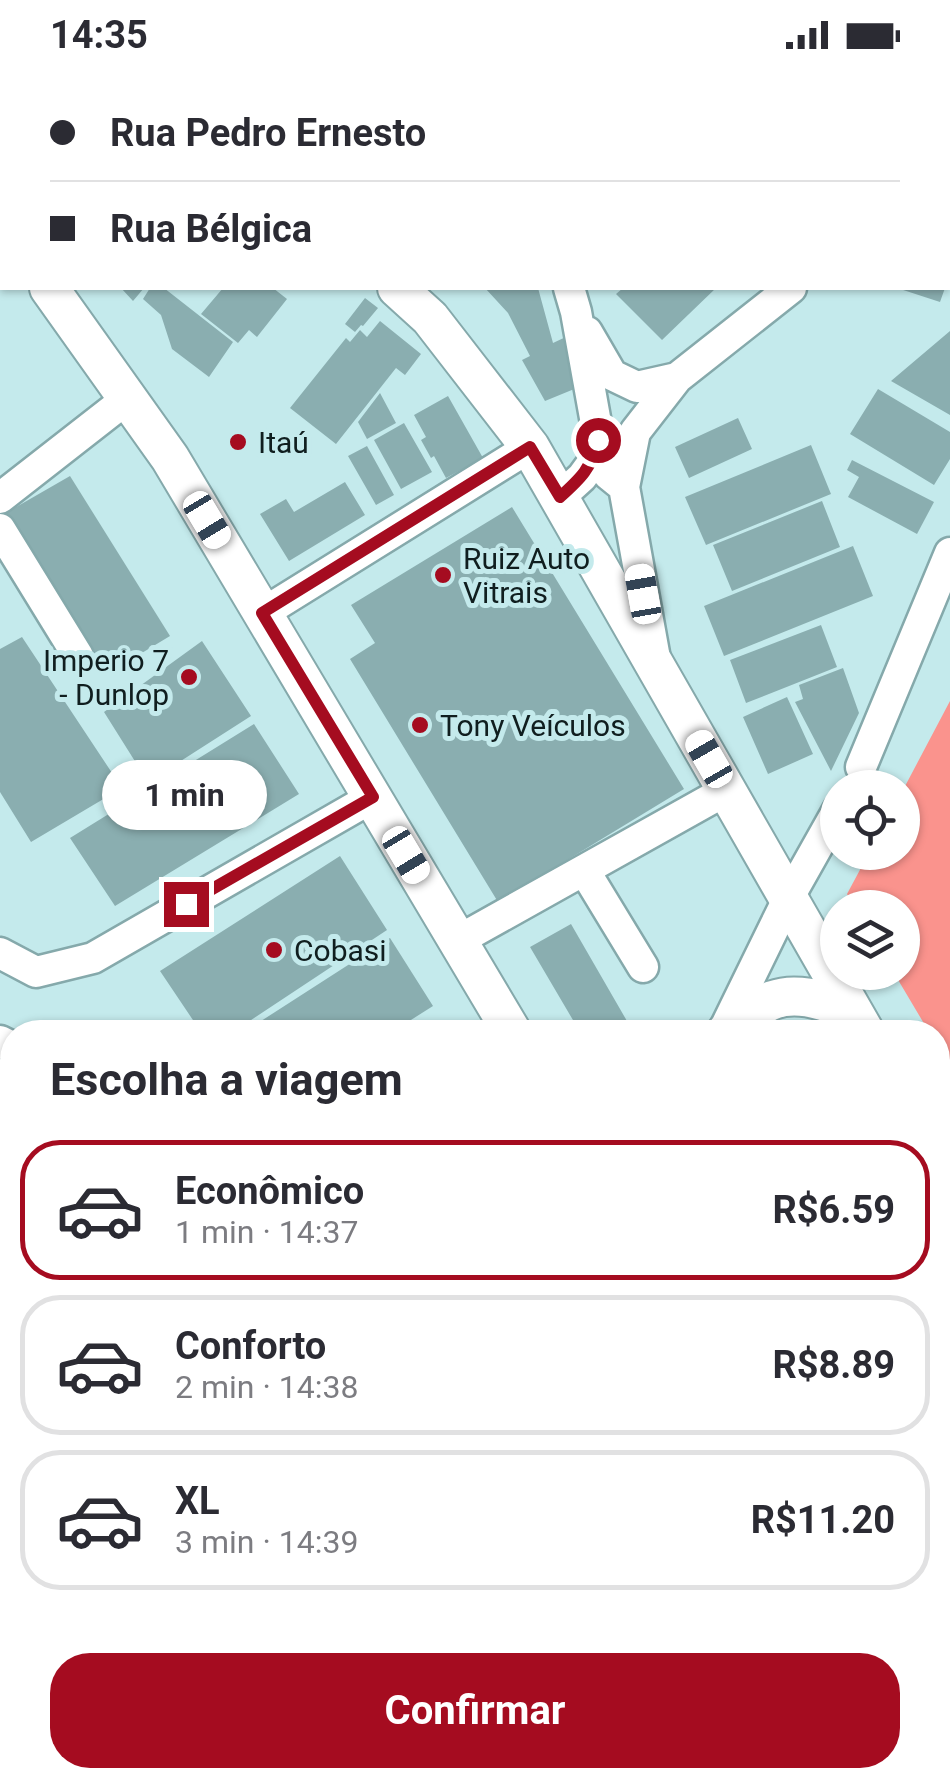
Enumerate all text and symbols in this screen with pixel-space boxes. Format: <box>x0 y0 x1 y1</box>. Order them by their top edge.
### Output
text: 14:35 <box>50 13 148 57</box>
text: Rua Pedro Ernesto <box>110 111 426 155</box>
text: Rua Bélgica <box>110 207 312 251</box>
route start <box>576 418 621 463</box>
place label: Itaú <box>258 425 309 460</box>
marker: Itaú <box>227 431 249 453</box>
car <box>179 487 235 553</box>
place label: Ruiz Auto Vitrais <box>463 541 590 610</box>
car <box>623 562 663 626</box>
marker: Ruiz Auto Vitrais <box>432 564 454 586</box>
place label: Imperio 7 - Dunlop <box>43 643 169 712</box>
marker: Imperio 7 - Dunlop <box>178 666 200 688</box>
place label: Tony Veículos <box>440 708 626 743</box>
marker: Tony Veículos <box>409 714 431 736</box>
car <box>681 726 737 792</box>
callout: 1 min <box>104 759 268 829</box>
map controls <box>820 770 920 990</box>
button: locate <box>820 770 920 870</box>
text: 1 min <box>144 776 225 814</box>
car <box>378 822 434 888</box>
route end <box>164 882 209 927</box>
button: layers <box>820 890 920 990</box>
place label: Cobasi <box>294 933 387 968</box>
marker: Cobasi <box>263 939 285 961</box>
text: Escolha a viagem <box>50 1053 403 1106</box>
icon: car <box>55 1165 145 1255</box>
text: Econômico <box>175 1169 364 1213</box>
text: R$6.59 <box>772 1188 895 1232</box>
text: 1 min · 14:37 <box>175 1213 358 1251</box>
icon: car <box>55 1320 145 1410</box>
text: Conforto <box>175 1324 326 1368</box>
text: R$8.89 <box>772 1343 895 1387</box>
text: 2 min · 14:38 <box>175 1368 358 1406</box>
icon: car <box>55 1475 145 1565</box>
text: XL <box>175 1479 220 1523</box>
text: R$11.20 <box>751 1498 895 1542</box>
text: 3 min · 14:39 <box>175 1523 358 1561</box>
button: Confirmar <box>50 1653 900 1768</box>

